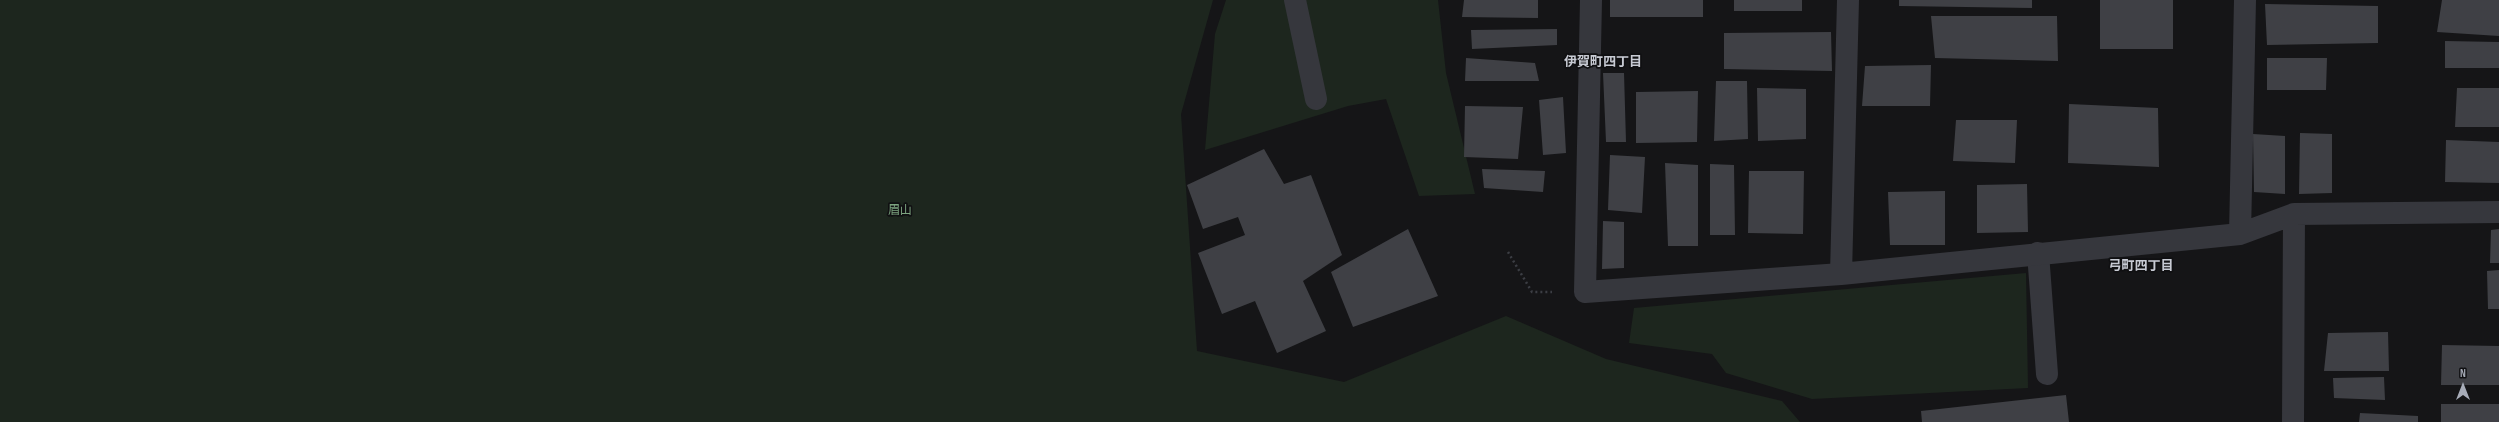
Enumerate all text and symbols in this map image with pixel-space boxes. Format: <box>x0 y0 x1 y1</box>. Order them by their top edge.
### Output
district label: 伊賀町四丁目 <box>1564 55 1642 71</box>
park label: 眉山 <box>888 204 912 218</box>
district label: 弓町四丁目 <box>2109 259 2173 275</box>
north arrow <box>2443 366 2483 406</box>
text: N <box>2460 367 2466 380</box>

